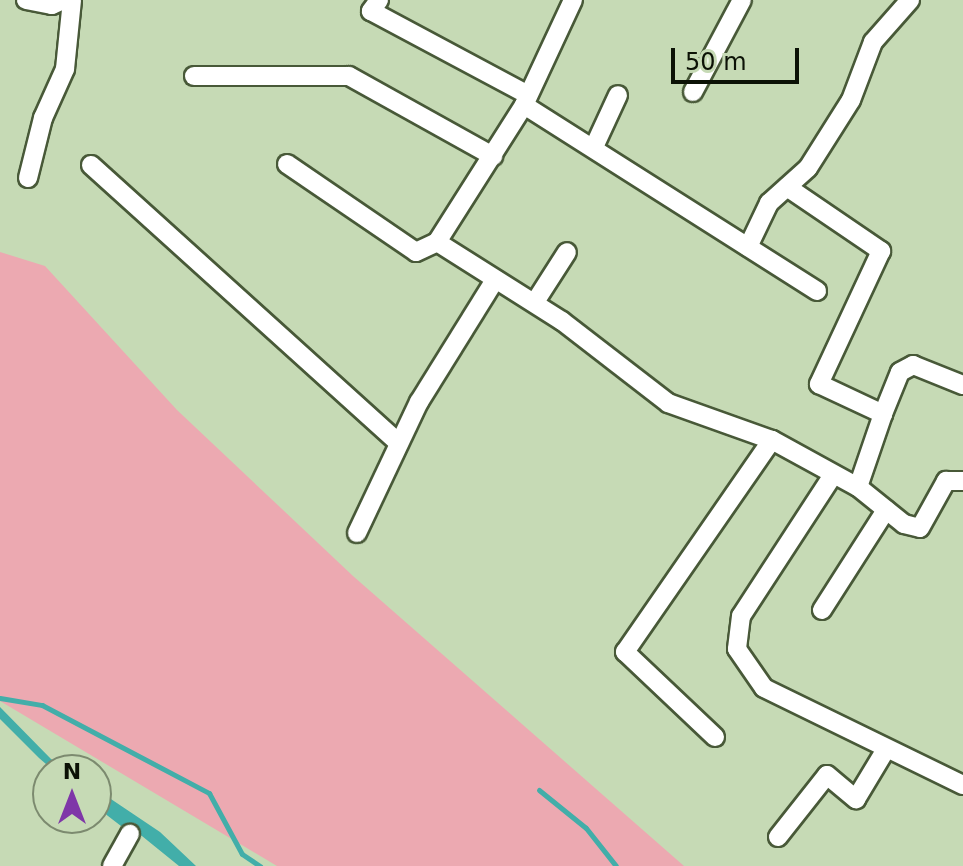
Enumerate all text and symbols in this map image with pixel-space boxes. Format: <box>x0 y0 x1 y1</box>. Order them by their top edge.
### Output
scale bar <box>675 32 803 82</box>
text: 50 m <box>685 48 747 76</box>
north arrow <box>32 754 112 834</box>
text: N <box>63 759 81 784</box>

